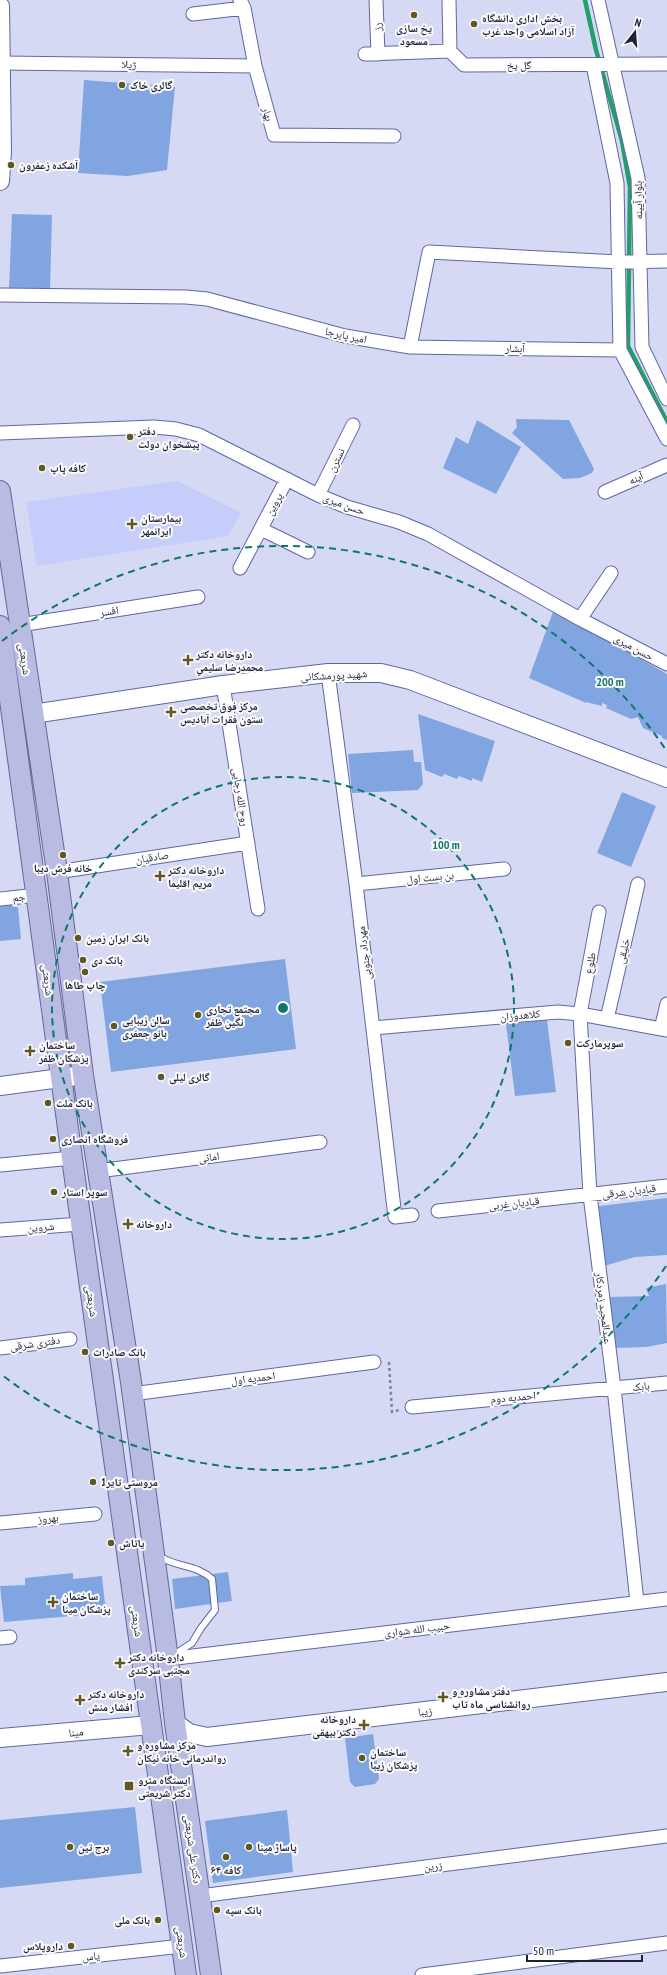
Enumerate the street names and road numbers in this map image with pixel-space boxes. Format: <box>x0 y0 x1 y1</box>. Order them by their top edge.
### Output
street label: رز <box>370 23 384 32</box>
street label: ژیلا <box>121 57 137 71</box>
street label: گل یخ <box>507 58 532 72</box>
street label: بهار <box>259 104 277 123</box>
street label: بلوار آیینه <box>631 181 645 219</box>
street label: امیر پابرجا <box>324 324 368 346</box>
street label: آبشار <box>504 341 525 355</box>
street label: نسترن <box>324 446 348 474</box>
street label: آینه <box>627 469 646 487</box>
street label: پروین <box>262 490 286 518</box>
street label: حسن میری <box>321 490 367 518</box>
street label: افسر <box>98 603 119 620</box>
street label: حسن میری <box>612 631 656 663</box>
street label: شریعتی <box>16 642 34 676</box>
street label: شهید پورمشکانی <box>300 666 368 684</box>
street label: روح الله رجایی <box>229 767 253 827</box>
street label: صادقیان <box>134 847 170 867</box>
street label: بن بست اول <box>406 868 454 886</box>
street label: جم <box>12 889 26 906</box>
street label: مهرداد جنوبی <box>354 926 374 980</box>
street label: خلیقی <box>613 937 633 965</box>
street label: طلوع <box>581 951 599 975</box>
street label: شریعتی <box>39 963 57 997</box>
street label: کلاهدوزان <box>499 1006 541 1024</box>
street label: امانی <box>198 1149 220 1165</box>
street label: قبادیان شرقی <box>601 1181 657 1201</box>
street label: قبادیان غربی <box>488 1193 541 1213</box>
street label: شروین <box>27 1219 55 1235</box>
street label: عبدالمجید زمردکار <box>593 1270 615 1345</box>
street label: شریعتی <box>83 1284 101 1318</box>
street label: دفتری شرقی <box>9 1332 61 1353</box>
street label: احمدیه اول <box>230 1368 276 1388</box>
street label: بابک <box>632 1378 650 1394</box>
street label: احمدیه دوم <box>490 1388 536 1406</box>
street label: بهروز <box>36 1510 59 1526</box>
street label: شریعتی <box>128 1604 146 1638</box>
street label: حبیب الله شواری <box>383 1618 451 1640</box>
street label: زیبا <box>417 1703 433 1719</box>
street label: مینا <box>68 1724 84 1740</box>
street label: دکتر علی شریعتی <box>181 1814 205 1885</box>
street label: زرین <box>423 1858 443 1874</box>
street label: شریعتی <box>173 1925 191 1959</box>
street label: یاس <box>81 1948 101 1964</box>

